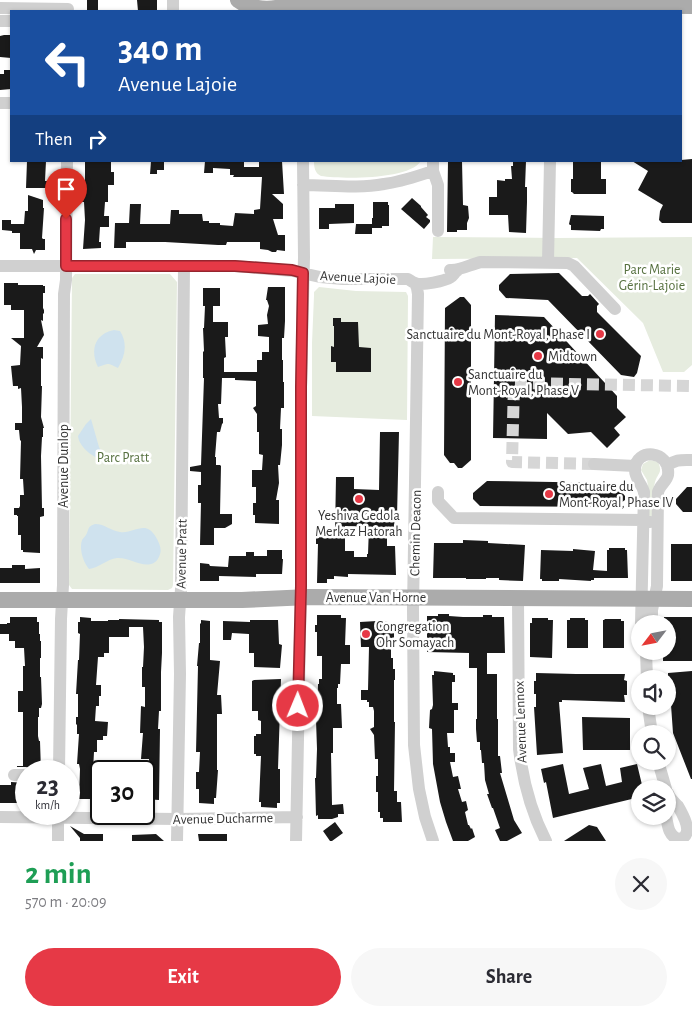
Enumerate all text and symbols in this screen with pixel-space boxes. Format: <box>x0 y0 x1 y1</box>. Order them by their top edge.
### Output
icon: left <box>35 30 100 95</box>
text: 340 m <box>118 32 202 67</box>
text: Avenue Lajoie <box>118 73 237 95</box>
icon: right <box>83 125 111 153</box>
text: Then <box>35 130 73 149</box>
pin <box>45 168 87 219</box>
icon: arrive <box>52 175 80 203</box>
park label: Parc Marie Gérin-Lajoie <box>619 263 685 293</box>
street label: Avenue Lajoie <box>320 269 396 287</box>
place label: Sanctuaire du Mont-Royal, Phase I <box>407 328 590 342</box>
marker: Sanctuaire du Mont-Royal, Phase I <box>594 328 606 340</box>
marker: Midtown <box>532 350 544 362</box>
place label: Midtown <box>548 350 597 364</box>
place label: Sanctuaire du Mont-Royal, Phase V <box>468 368 579 398</box>
marker: Sanctuaire du Mont-Royal, Phase V <box>452 376 464 388</box>
street label: Avenue Dunlop <box>57 424 71 508</box>
park label: Parc Pratt <box>97 451 150 465</box>
place label: Sanctuaire du Mont-Royal, Phase IV <box>559 480 673 510</box>
marker: Sanctuaire du Mont-Royal, Phase IV <box>543 488 555 500</box>
street label: Chemin Deacon <box>408 490 424 576</box>
marker: Yeshiva Gedola Merkaz Hatorah <box>353 493 365 505</box>
place label: Yeshiva Gedola Merkaz Hatorah <box>315 509 403 539</box>
street label: Avenue Pratt <box>174 518 190 589</box>
street label: Avenue Van Horne <box>326 591 426 605</box>
north arrow <box>631 615 676 660</box>
map controls <box>631 615 676 825</box>
place label: Congregation Ohr Somayach <box>376 620 454 650</box>
marker: Congregation Ohr Somayach <box>360 628 372 640</box>
button: sound <box>631 670 676 715</box>
position arrow <box>271 679 323 731</box>
street label: Avenue Lennox <box>513 681 529 763</box>
button: search <box>631 725 676 770</box>
speed limit sign: 30 <box>90 760 155 825</box>
text: 23 <box>36 774 59 799</box>
button: layers <box>631 780 676 825</box>
text: km/h <box>35 799 60 811</box>
street label: Avenue Ducharme <box>173 811 273 827</box>
button: close <box>615 858 667 910</box>
text: 2 min <box>25 859 92 889</box>
text: 570 m · 20:09 <box>25 894 107 910</box>
button: Exit <box>25 948 341 1006</box>
button: Share <box>351 948 667 1006</box>

